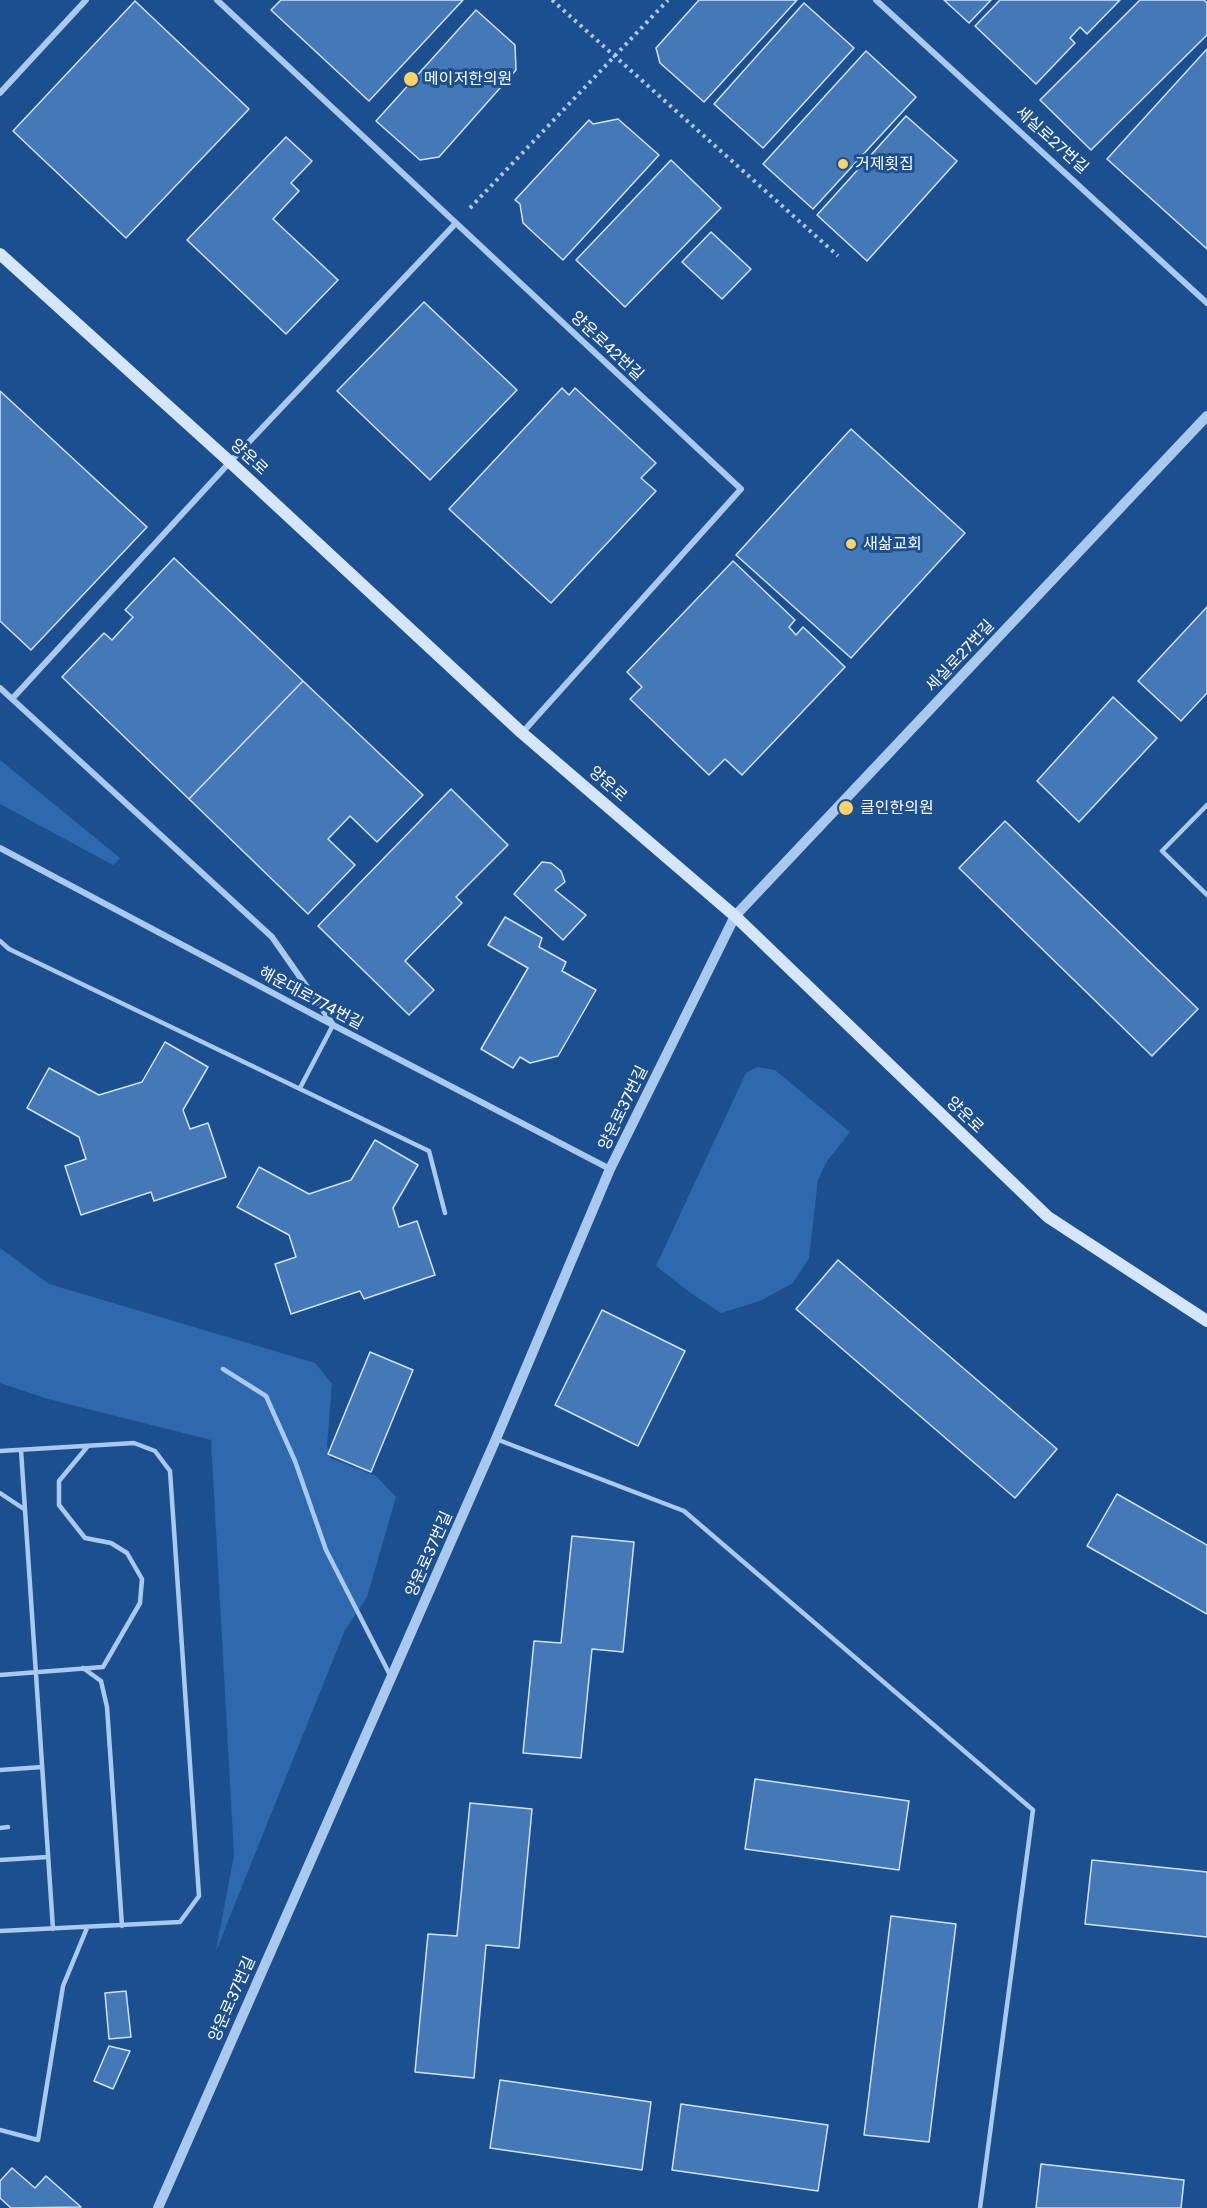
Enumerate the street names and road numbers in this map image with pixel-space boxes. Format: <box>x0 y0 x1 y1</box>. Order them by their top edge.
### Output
street label: 세실로27번길 <box>1012 102 1092 178</box>
street label: 양운로42번길 <box>567 307 647 385</box>
street label: 양운로 <box>226 435 272 479</box>
street label: 세실로27번길 <box>922 616 998 696</box>
street label: 양운로 <box>585 762 631 806</box>
street label: 해운대로774번길 <box>256 963 366 1033</box>
street label: 양운로37번길 <box>594 1063 652 1153</box>
street label: 양운로 <box>942 1093 988 1137</box>
street label: 양운로37번길 <box>402 1508 456 1600</box>
street label: 양운로37번길 <box>205 1953 259 2045</box>

